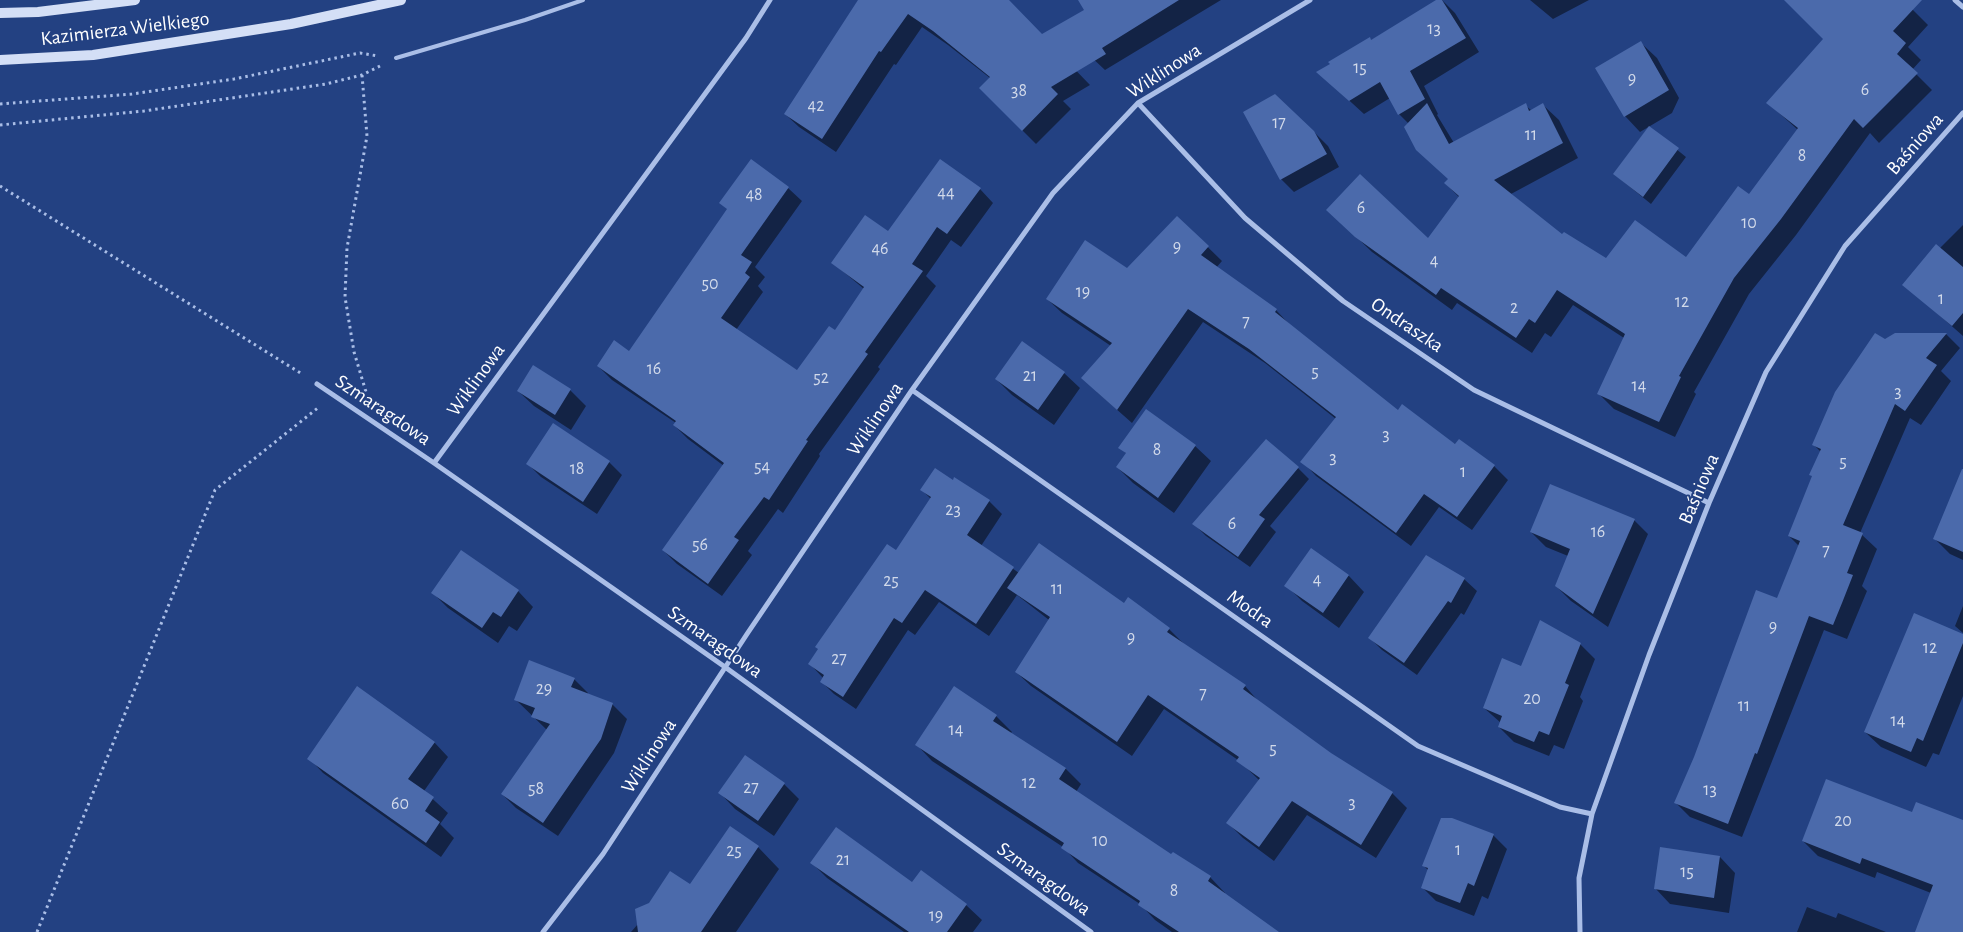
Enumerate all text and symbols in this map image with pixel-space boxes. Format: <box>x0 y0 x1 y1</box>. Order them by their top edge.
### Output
street label: Kazimierza Wielkiego <box>39 7 211 51</box>
house number: 13 <box>1427 18 1441 40</box>
street label: Wiklinowa <box>1122 38 1206 104</box>
house number: 15 <box>1353 57 1367 79</box>
house number: 9 <box>1628 68 1636 90</box>
house number: 6 <box>1861 79 1869 101</box>
house number: 38 <box>1011 80 1027 102</box>
house number: 42 <box>808 95 824 117</box>
street label: Baśniowa <box>1882 108 1948 180</box>
house number: 17 <box>1272 112 1286 134</box>
house number: 11 <box>1525 124 1537 146</box>
house number: 8 <box>1798 145 1806 167</box>
house number: 44 <box>937 182 955 204</box>
house number: 48 <box>745 184 763 206</box>
house number: 6 <box>1357 197 1365 219</box>
house number: 10 <box>1741 212 1757 234</box>
house number: 9 <box>1173 236 1181 258</box>
house number: 46 <box>871 238 889 260</box>
house number: 4 <box>1430 250 1438 272</box>
house number: 50 <box>701 273 719 295</box>
house number: 19 <box>1076 281 1090 303</box>
house number: 1 <box>1938 288 1944 310</box>
house number: 12 <box>1675 291 1689 313</box>
street label: Ondraszka <box>1366 292 1448 358</box>
house number: 2 <box>1510 297 1518 319</box>
house number: 7 <box>1242 311 1250 333</box>
street label: Wiklinowa <box>442 339 510 421</box>
house number: 16 <box>647 358 661 380</box>
house number: 5 <box>1311 361 1319 383</box>
house number: 21 <box>1023 365 1037 387</box>
house number: 52 <box>813 367 829 389</box>
street label: Szmaragdowa <box>331 369 435 451</box>
house number: 14 <box>1632 375 1646 397</box>
street label: Wiklinowa <box>842 378 908 460</box>
house number: 3 <box>1894 381 1902 403</box>
house number: 3 <box>1382 424 1390 446</box>
house number: 8 <box>1153 439 1161 461</box>
house number: 3 <box>1329 447 1337 469</box>
street label: Baśniowa <box>1673 450 1725 528</box>
house number: 5 <box>1839 451 1847 473</box>
house number: 54 <box>754 456 770 478</box>
house number: 18 <box>570 458 584 480</box>
house number: 1 <box>1460 461 1466 483</box>
house number: 23 <box>945 499 961 521</box>
house number: 6 <box>1228 513 1236 535</box>
house number: 16 <box>1591 521 1605 543</box>
house number: 56 <box>692 534 708 556</box>
house number: 7 <box>1822 540 1830 562</box>
house number: 4 <box>1313 569 1321 591</box>
house number: 25 <box>883 570 899 592</box>
house number: 11 <box>1051 578 1063 600</box>
street label: Modra <box>1222 585 1278 633</box>
street label: Szmaragdowa <box>663 601 767 683</box>
house number: 9 <box>1769 616 1777 638</box>
house number: 9 <box>1127 627 1135 649</box>
house number: 12 <box>1923 637 1937 659</box>
house number: 27 <box>831 648 847 670</box>
house number: 29 <box>536 678 552 700</box>
house number: 7 <box>1199 683 1207 705</box>
house number: 20 <box>1523 688 1541 710</box>
house number: 11 <box>1738 695 1750 717</box>
house number: 14 <box>1891 710 1905 732</box>
street label: Wiklinowa <box>616 714 682 798</box>
house number: 14 <box>949 719 963 741</box>
house number: 5 <box>1269 738 1277 760</box>
house number: 12 <box>1022 772 1036 794</box>
house number: 27 <box>743 777 759 799</box>
house number: 58 <box>528 778 544 800</box>
house number: 13 <box>1703 779 1717 801</box>
house number: 3 <box>1348 792 1356 814</box>
house number: 60 <box>391 793 409 815</box>
house number: 20 <box>1834 810 1852 832</box>
house number: 10 <box>1092 830 1108 852</box>
street label: Szmaragdowa <box>992 837 1096 921</box>
house number: 1 <box>1455 839 1461 861</box>
house number: 25 <box>726 840 742 862</box>
house number: 21 <box>836 849 850 871</box>
house number: 15 <box>1680 861 1694 883</box>
house number: 8 <box>1170 880 1178 902</box>
house number: 19 <box>929 905 943 927</box>

